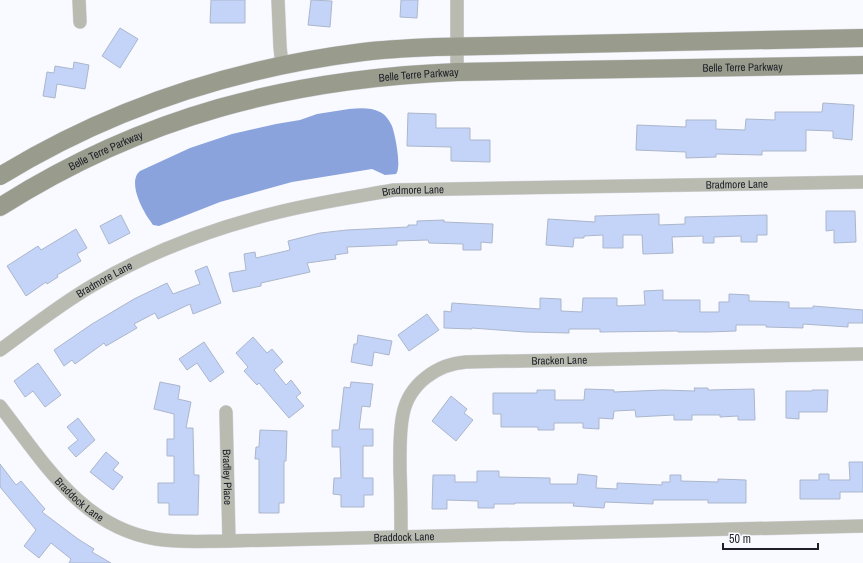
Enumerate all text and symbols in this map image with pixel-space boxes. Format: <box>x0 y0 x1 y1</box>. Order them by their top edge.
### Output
street label: Belle Terre Parkway <box>702 59 783 75</box>
street label: Belle Terre Parkway <box>378 65 459 85</box>
street label: Belle Terre Parkway <box>66 127 145 173</box>
street label: Bradmore Lane <box>706 177 768 192</box>
street label: Bradmore Lane <box>381 182 444 199</box>
street label: Bradmore Lane <box>73 258 135 301</box>
street label: Bracken Lane <box>531 353 587 368</box>
street label: Bradley Place <box>220 449 235 505</box>
street label: Braddock Lane <box>52 474 106 525</box>
scale bar <box>723 525 818 551</box>
street label: Braddock Lane <box>373 529 435 545</box>
text: 50 m <box>729 531 751 547</box>

